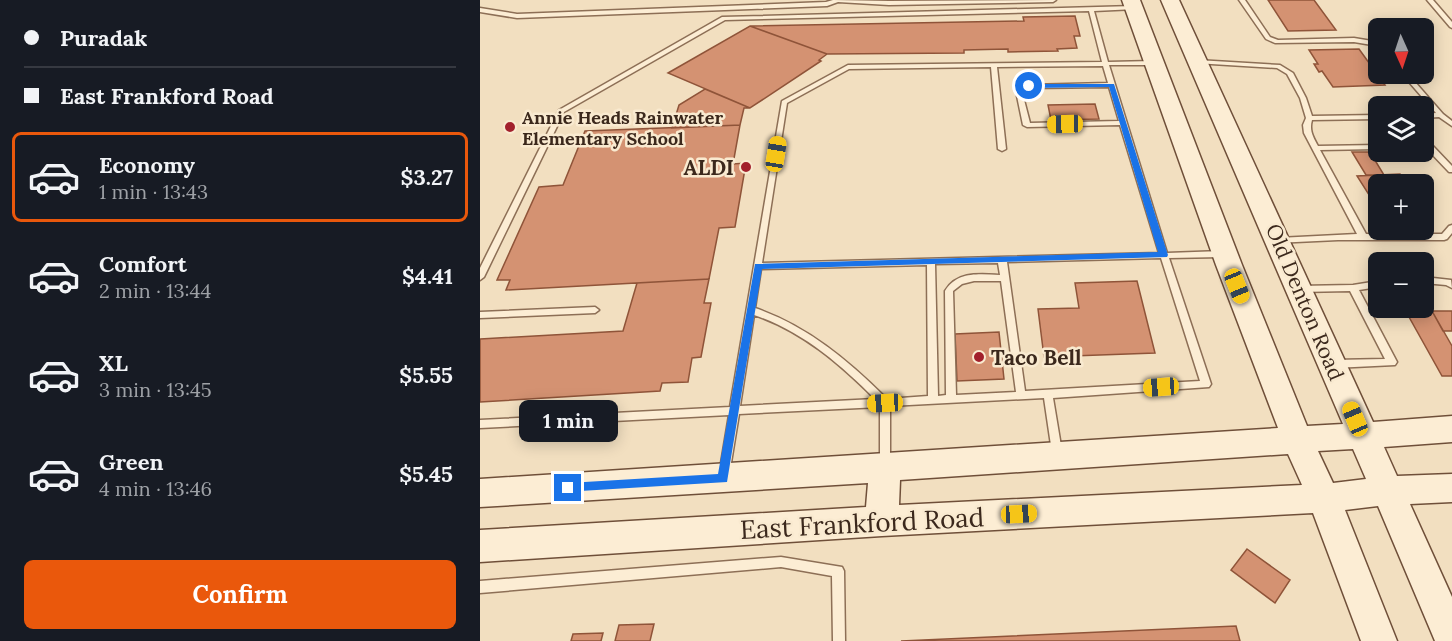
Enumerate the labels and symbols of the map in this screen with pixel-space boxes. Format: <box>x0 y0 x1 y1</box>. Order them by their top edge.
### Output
north arrow <box>1368 18 1434 84</box>
route start <box>1015 72 1042 99</box>
place label: Annie Heads Rainwater Elementary School <box>522 106 723 150</box>
car <box>1047 115 1083 133</box>
marker: Annie Heads Rainwater Elementary School <box>503 120 517 134</box>
car <box>764 135 788 173</box>
place label: ALDI <box>684 154 734 181</box>
marker: ALDI <box>739 160 753 174</box>
street label: Old Denton Road <box>1260 220 1350 384</box>
car <box>1222 266 1252 306</box>
place label: Taco Bell <box>991 344 1082 371</box>
marker: Taco Bell <box>972 350 986 364</box>
car <box>1142 377 1180 397</box>
car <box>867 393 903 413</box>
car <box>1340 399 1370 439</box>
callout: 1 min <box>518 401 618 443</box>
route end <box>554 474 581 501</box>
street label: East Frankford Road <box>739 500 985 546</box>
car <box>1001 504 1037 524</box>

